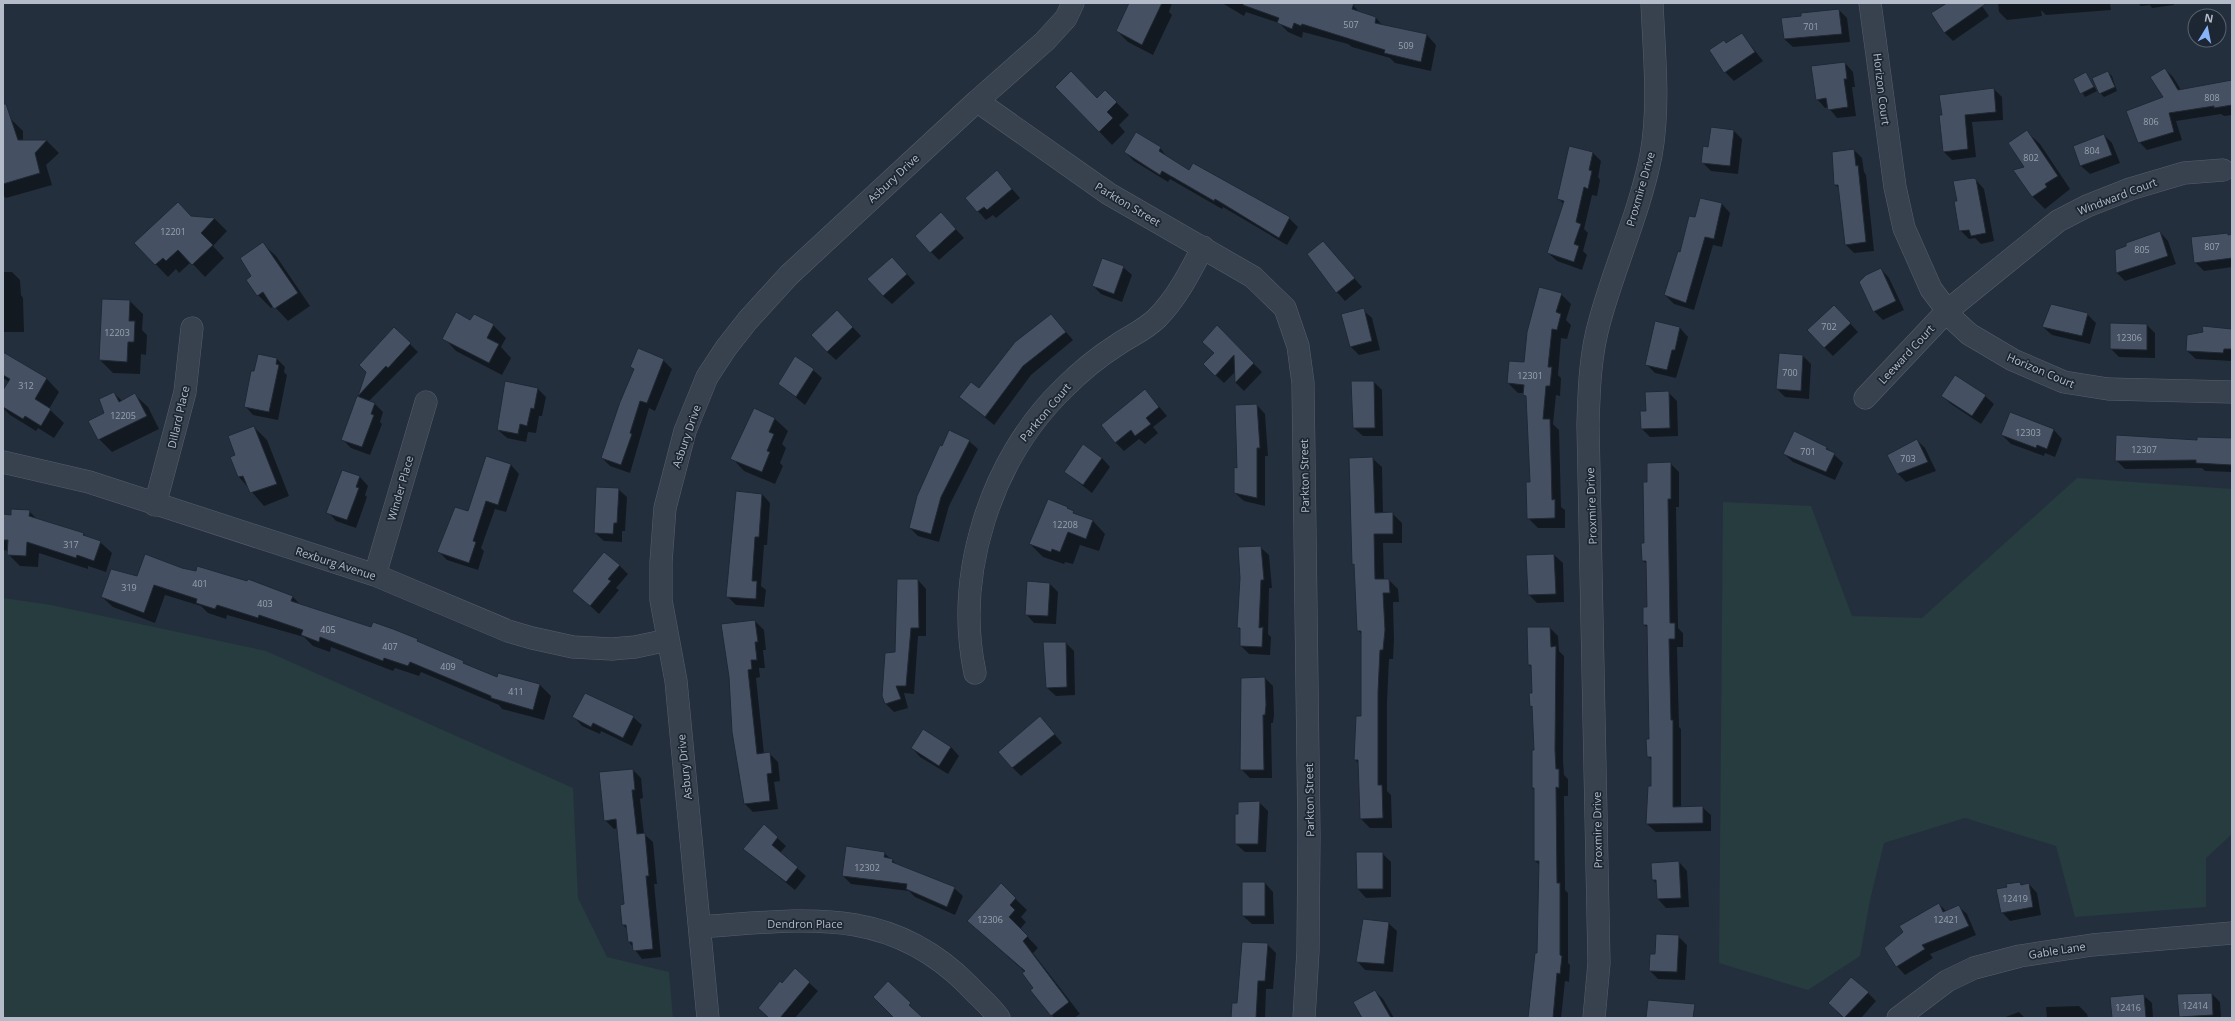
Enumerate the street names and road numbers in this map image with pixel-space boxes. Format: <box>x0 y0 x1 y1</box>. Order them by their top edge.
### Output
street label: Horizon Court <box>1870 52 1894 126</box>
street label: Asbury Drive <box>864 150 922 206</box>
street label: Proxmire Drive <box>1622 150 1658 228</box>
street label: Windward Court <box>2075 174 2159 218</box>
street label: Parkton Street <box>1092 179 1164 229</box>
street label: Leeward Court <box>1875 321 1937 387</box>
street label: Horizon Court <box>2005 349 2077 391</box>
street label: Parkton Court <box>1016 380 1074 444</box>
street label: Dillard Place <box>164 384 192 450</box>
street label: Asbury Drive <box>668 403 704 469</box>
street label: Parkton Street <box>1296 439 1312 513</box>
street label: Winder Place <box>384 454 416 522</box>
street label: Proxmire Drive <box>1582 467 1600 545</box>
street label: Rexburg Avenue <box>294 543 378 583</box>
street label: Asbury Drive <box>673 734 695 800</box>
street label: Parkton Street <box>1301 763 1317 837</box>
street label: Proxmire Drive <box>1589 791 1605 869</box>
street label: Dendron Place <box>767 916 843 931</box>
street label: Gable Lane <box>2027 938 2087 962</box>

